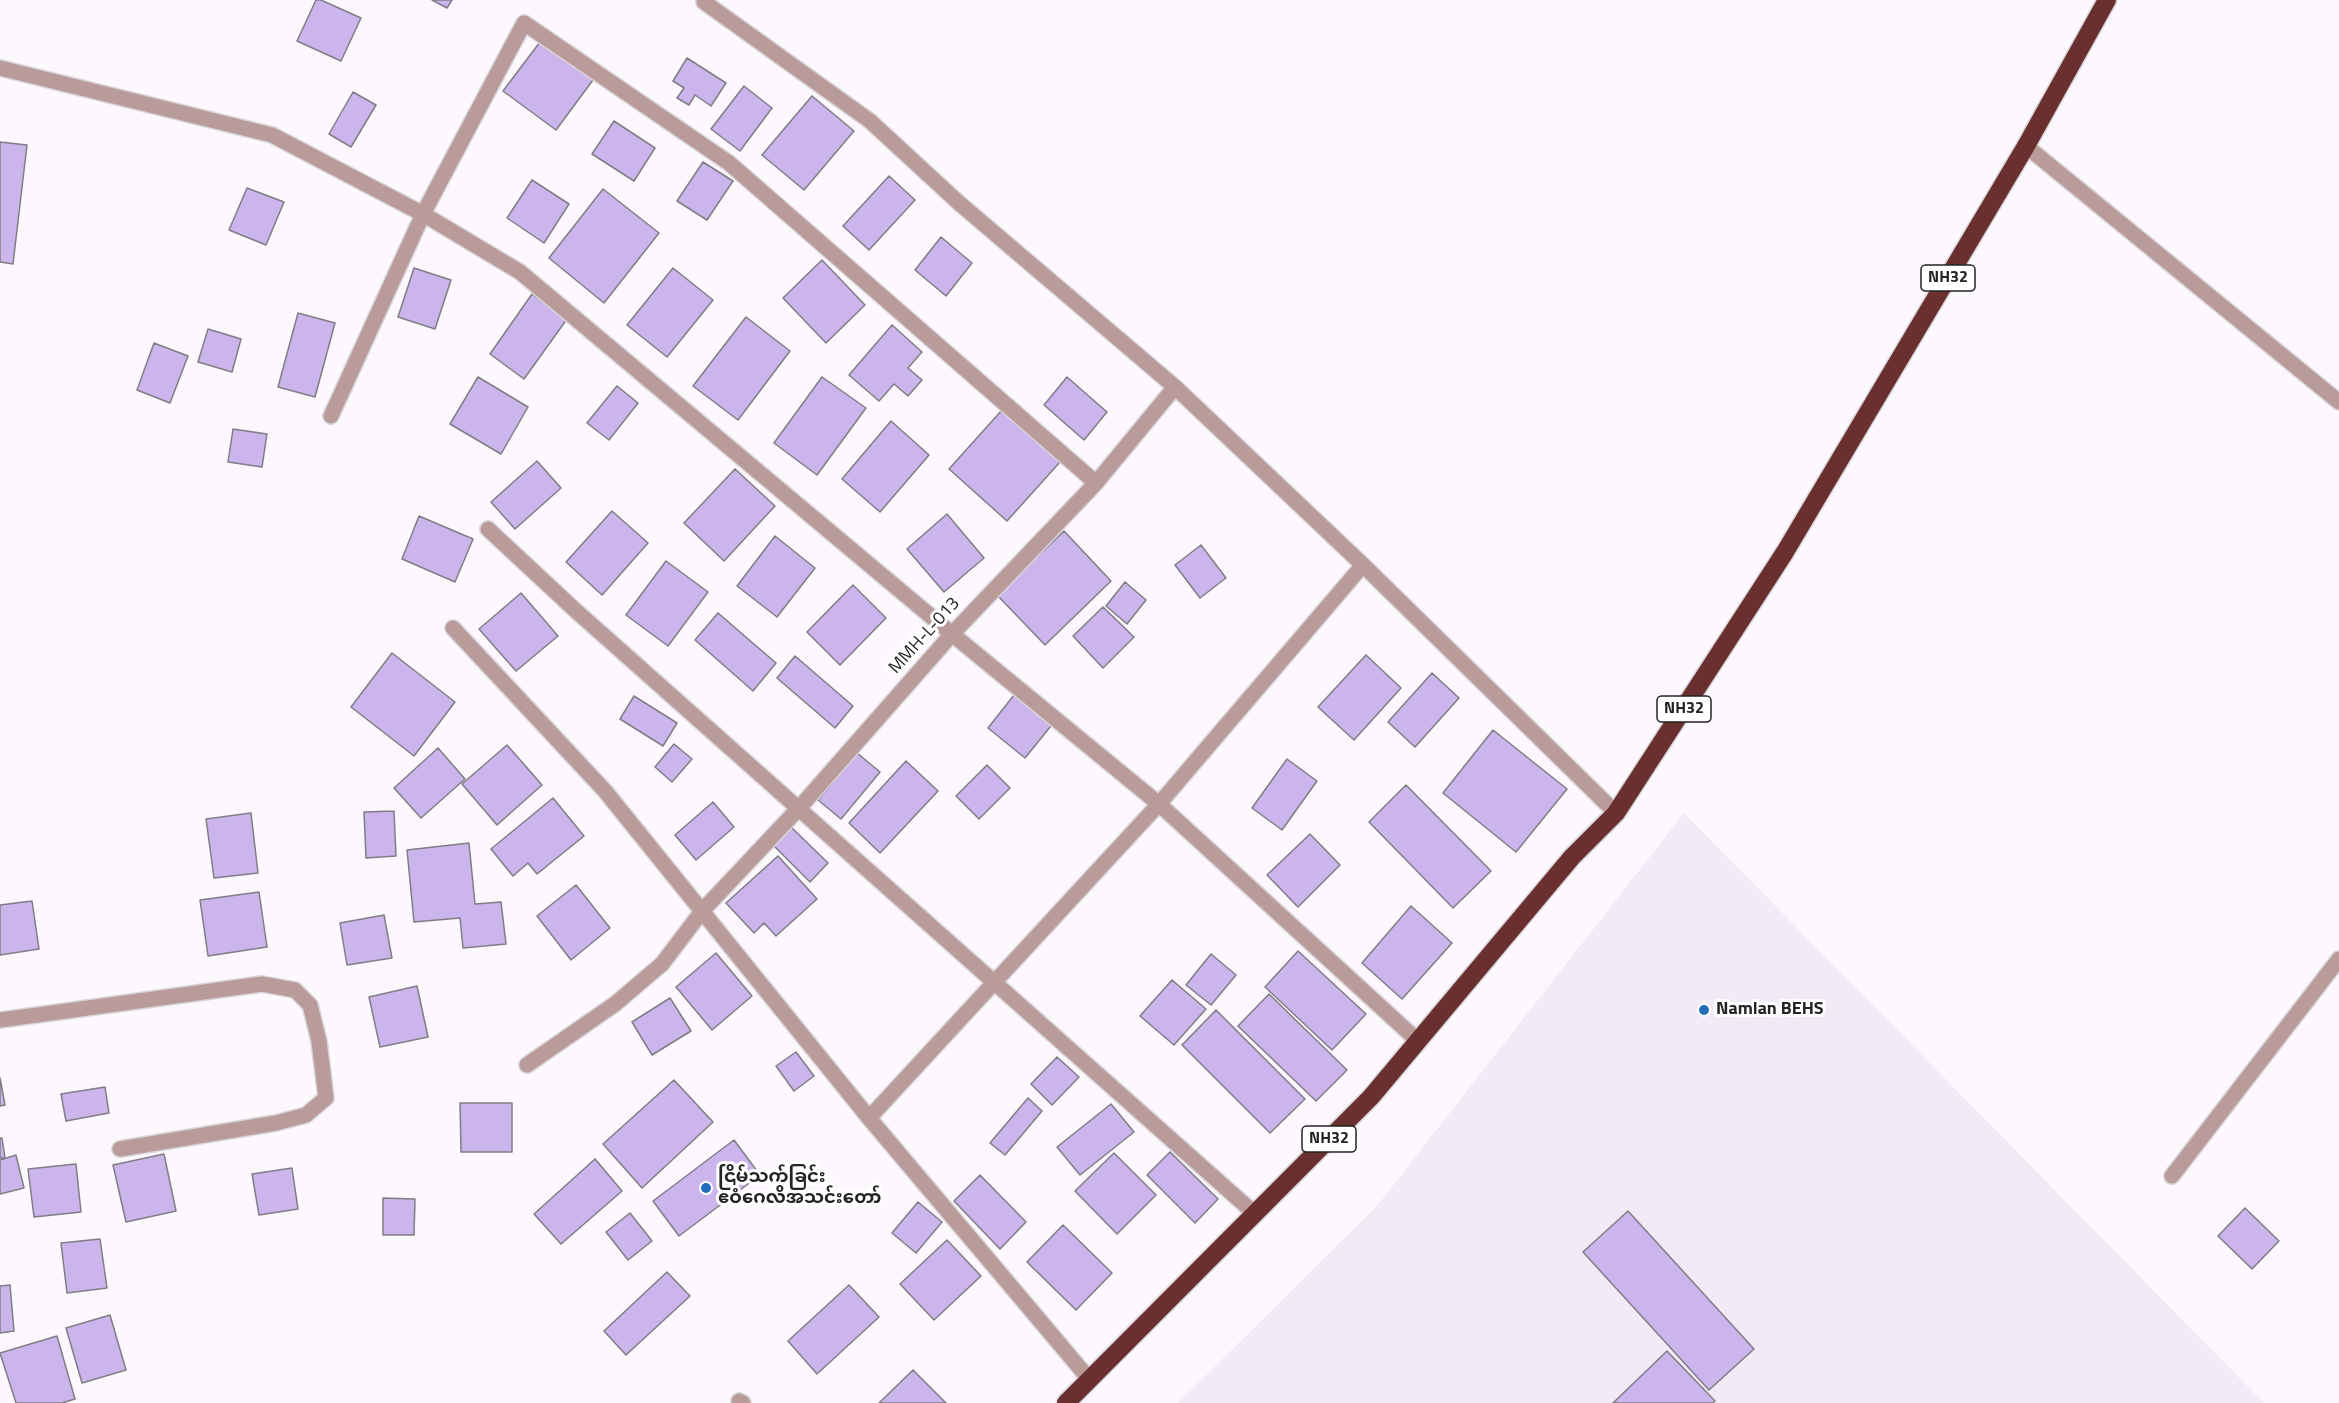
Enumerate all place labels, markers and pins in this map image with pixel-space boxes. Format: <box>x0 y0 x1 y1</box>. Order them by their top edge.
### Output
place label: Namlan BEHS <box>1716 999 1824 1021</box>
marker: Namlan BEHS <box>1697 1003 1711 1017</box>
place label: ငြိမ်သက်ခြင်း ဧဝံဂေလိအသင်းတော် <box>718 1167 881 1210</box>
marker: ငြိမ်သက်ခြင်း ဧဝံဂေလိအသင်းတော် <box>699 1181 713 1195</box>

